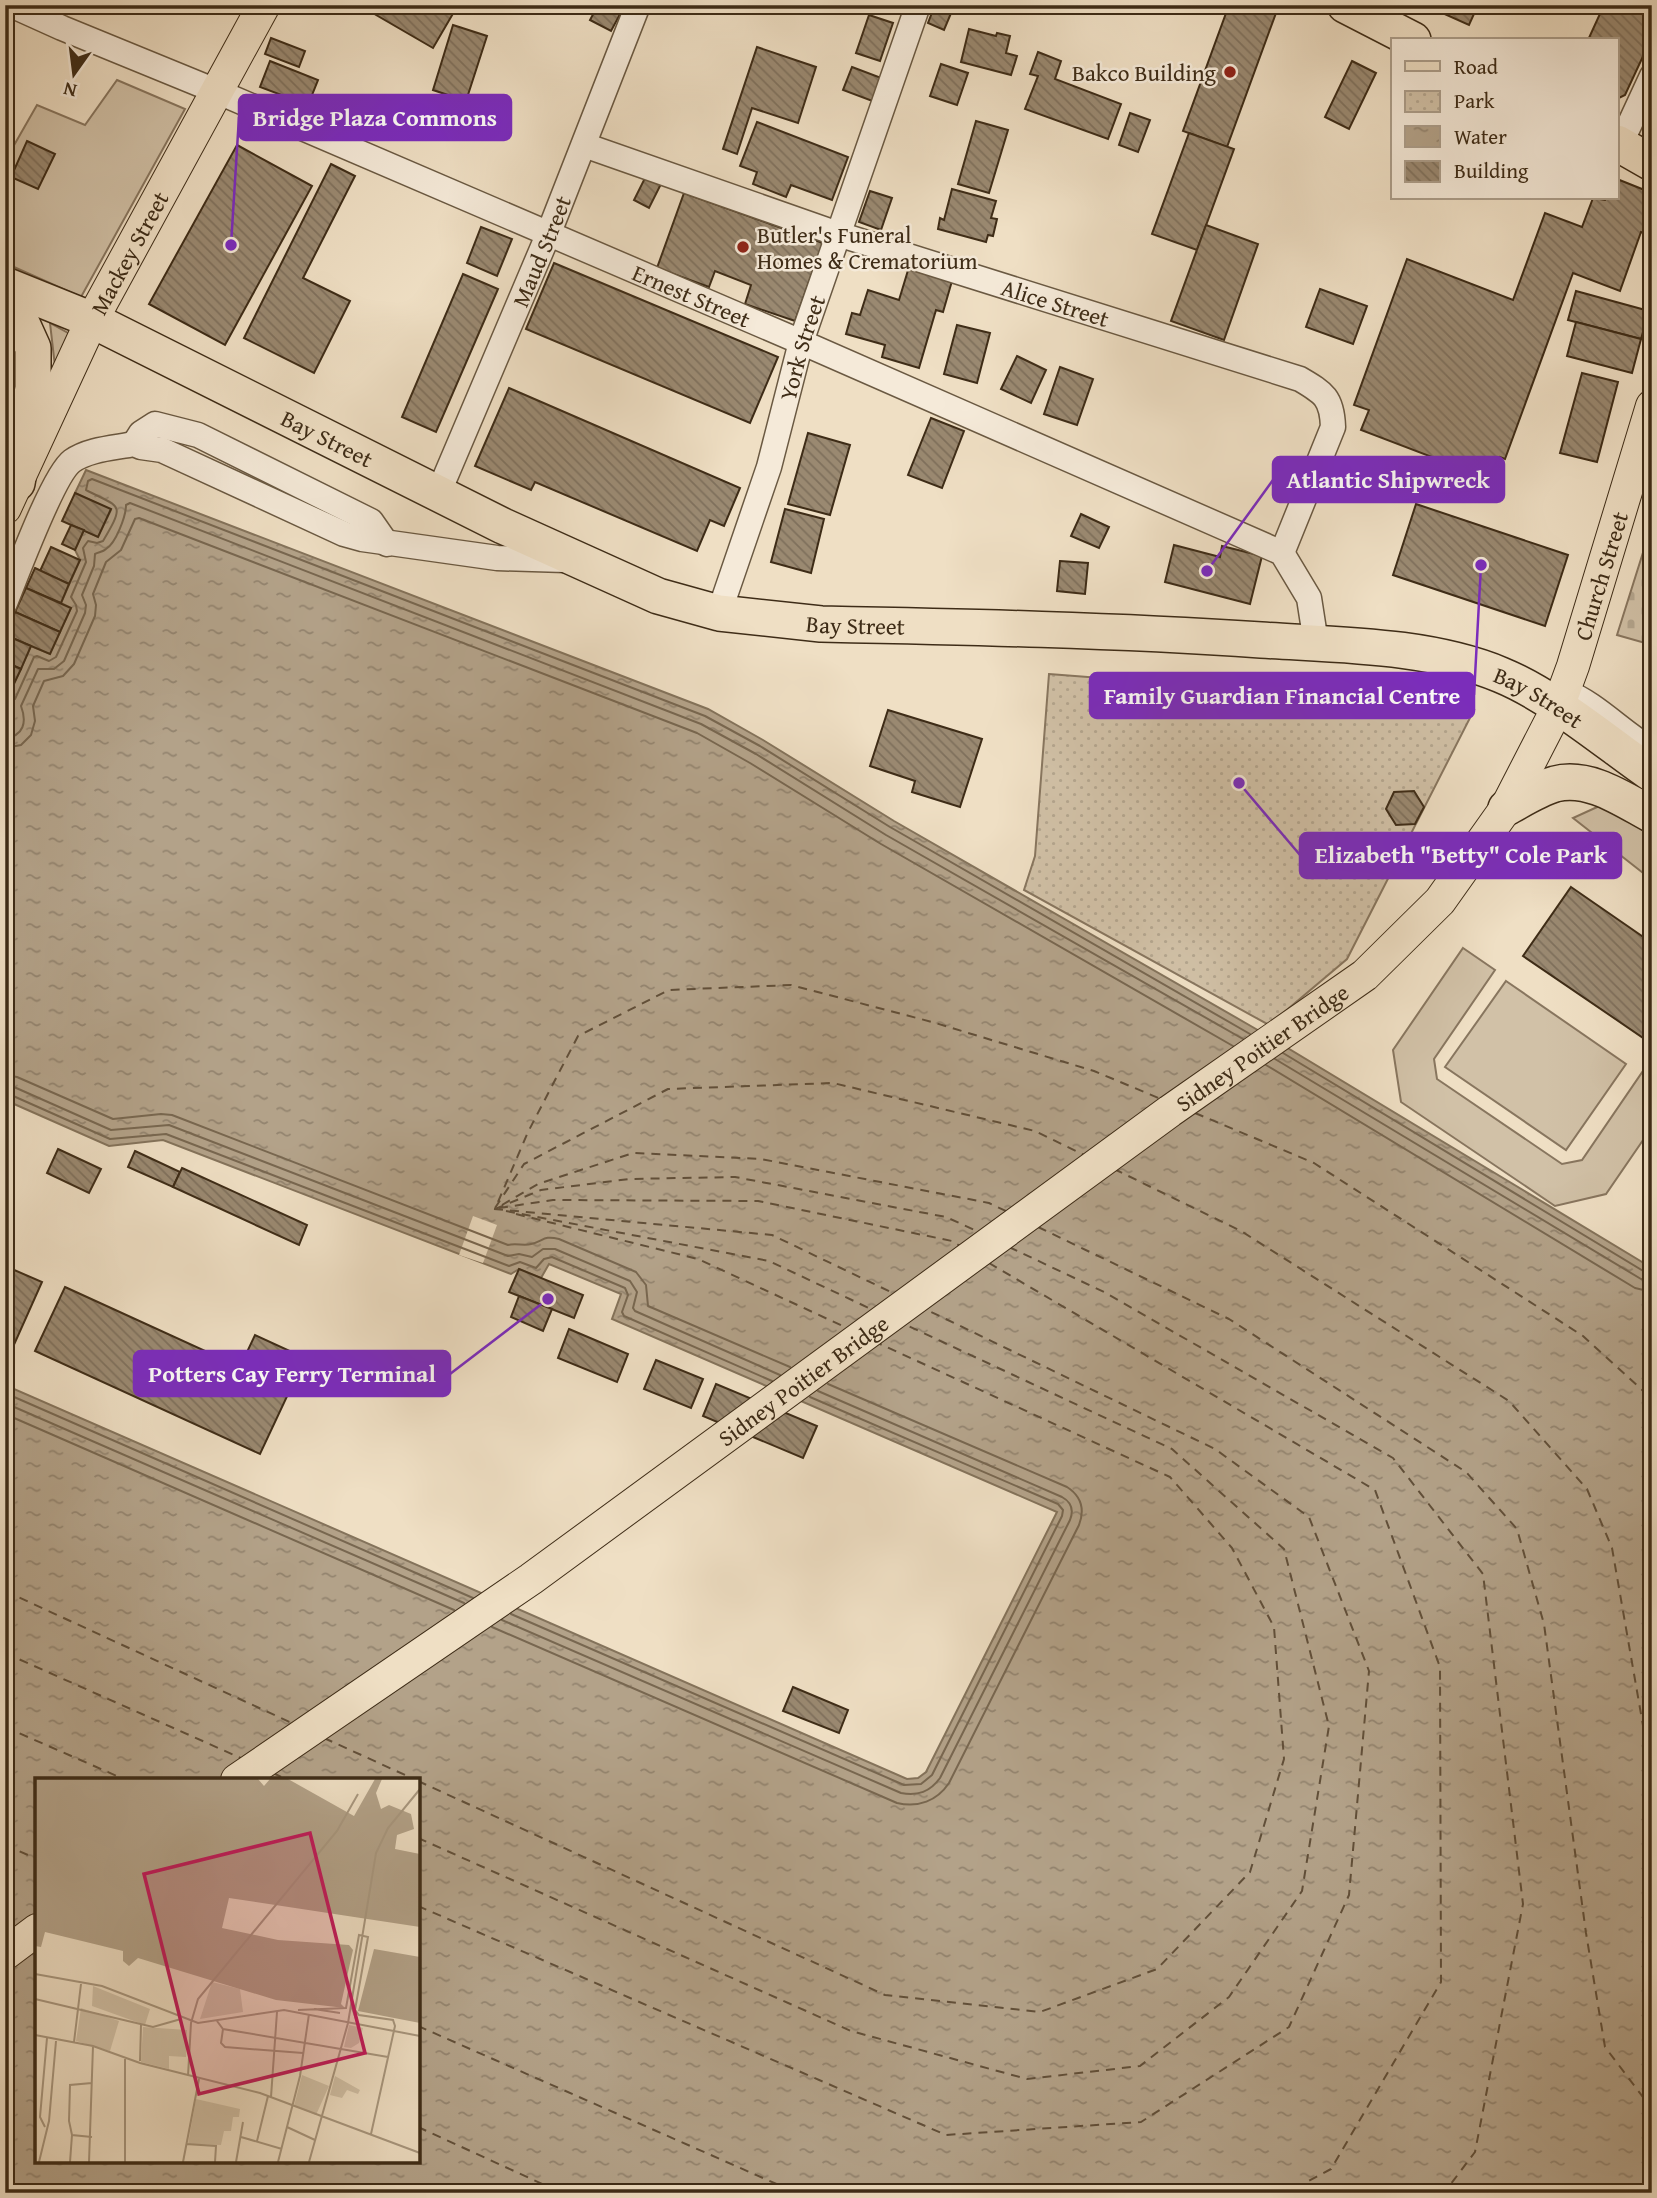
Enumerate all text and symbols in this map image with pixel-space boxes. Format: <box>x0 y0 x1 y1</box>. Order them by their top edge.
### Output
north arrow <box>38 38 108 108</box>
legend <box>1391 38 1618 200</box>
text: Road <box>1454 51 1499 82</box>
place label: Bakco Building <box>1072 56 1217 89</box>
marker: Bakco Building <box>1222 64 1238 80</box>
text: N <box>60 75 79 106</box>
text: Park <box>1454 85 1495 116</box>
callout: Bridge Plaza Commons <box>239 95 511 140</box>
text: Bridge Plaza Commons <box>253 100 497 135</box>
text: Water <box>1454 121 1507 152</box>
text: Building <box>1454 155 1529 186</box>
street label: Mackey Street <box>82 185 176 320</box>
street label: Maud Street <box>503 190 578 312</box>
place label: Butler's Funeral Homes & Crematorium <box>757 218 978 277</box>
marker: Butler's Funeral Homes & Crematorium <box>735 239 751 255</box>
street label: Ernest Street <box>628 255 756 335</box>
street label: Alice Street <box>997 270 1113 335</box>
street label: York Street <box>770 290 833 404</box>
street label: Bay Street <box>276 401 379 475</box>
callout: Atlantic Shipwreck <box>1273 457 1504 502</box>
text: Atlantic Shipwreck <box>1286 462 1490 497</box>
street label: Church Street <box>1565 507 1636 644</box>
street label: Bay Street <box>804 606 905 642</box>
street label: Bay Street <box>1489 657 1590 736</box>
callout: Family Guardian Financial Centre <box>1090 673 1474 718</box>
text: Family Guardian Financial Centre <box>1104 678 1460 713</box>
callout: Elizabeth "Betty" Cole Park <box>1300 833 1621 878</box>
text: Elizabeth "Betty" Cole Park <box>1315 837 1608 872</box>
street label: Sidney Poitier Bridge <box>1168 975 1355 1119</box>
street label: Sidney Poitier Bridge <box>711 1306 895 1454</box>
callout: Potters Cay Ferry Terminal <box>134 1351 450 1396</box>
text: Potters Cay Ferry Terminal <box>148 1356 436 1391</box>
inset map <box>35 1778 420 2163</box>

